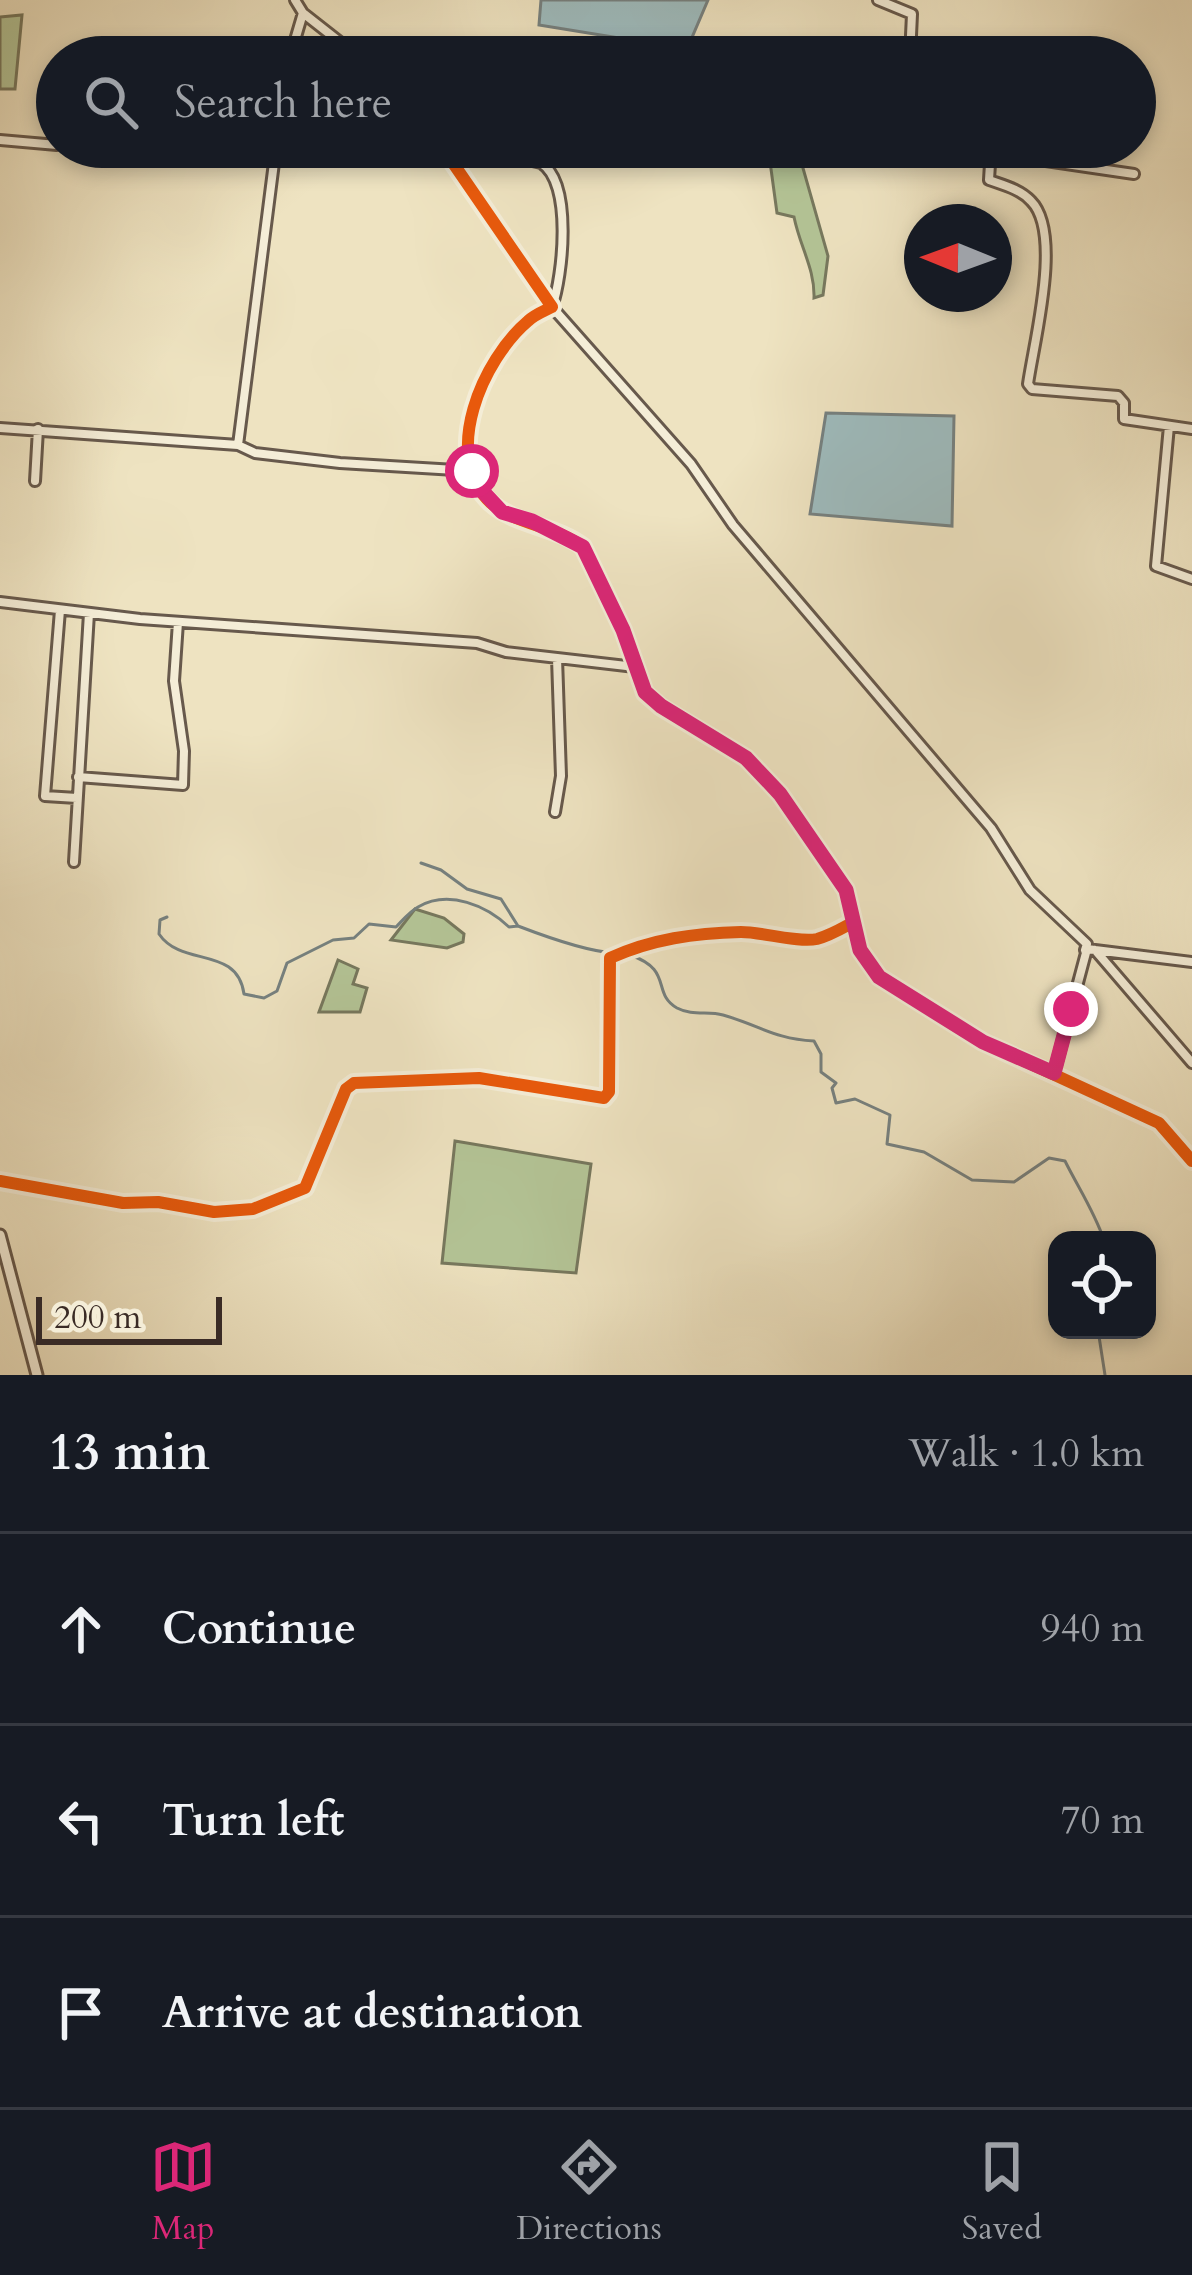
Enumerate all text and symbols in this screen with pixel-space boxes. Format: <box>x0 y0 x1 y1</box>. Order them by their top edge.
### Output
search box <box>36 36 1156 168</box>
icon: search <box>78 69 144 135</box>
text: Search here <box>174 72 392 133</box>
north arrow <box>904 204 1012 312</box>
route start <box>445 444 499 498</box>
route end <box>1044 982 1098 1036</box>
map controls <box>1048 1231 1156 1339</box>
button: locate <box>1048 1231 1156 1339</box>
scale bar <box>36 1291 222 1344</box>
text: 200 m <box>54 1295 141 1340</box>
text: 13 min <box>48 1418 210 1488</box>
text: Walk · 1.0 km <box>908 1427 1144 1480</box>
icon: ahead <box>48 1596 114 1662</box>
text: Continue <box>162 1598 356 1659</box>
text: 940 m <box>1041 1602 1144 1655</box>
icon: left <box>48 1788 114 1854</box>
text: Turn left <box>162 1790 344 1851</box>
text: 70 m <box>1061 1794 1144 1847</box>
icon: arrive <box>48 1980 114 2046</box>
text: Arrive at destination <box>162 1982 582 2043</box>
tab: Map <box>150 2134 216 2251</box>
tab: Directions <box>516 2134 662 2251</box>
tab: Saved <box>962 2134 1042 2251</box>

